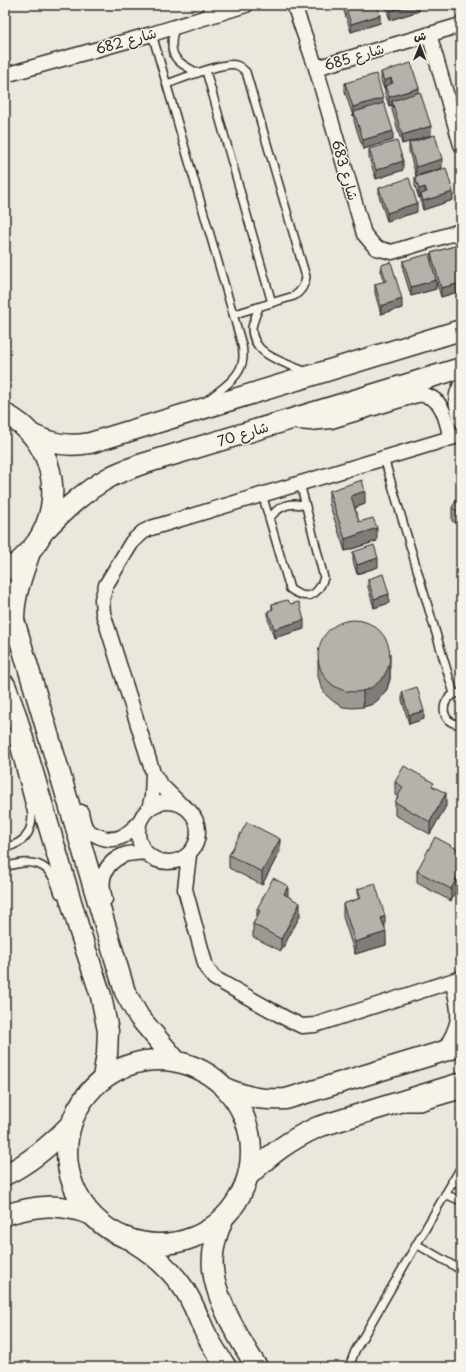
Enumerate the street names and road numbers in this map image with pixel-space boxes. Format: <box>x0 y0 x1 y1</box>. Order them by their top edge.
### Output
street label: شارع 682 <box>93 22 159 59</box>
street label: شارع 685 <box>321 37 386 76</box>
street label: شارع 683 <box>327 137 364 203</box>
street label: شارع 70 <box>215 416 271 451</box>

